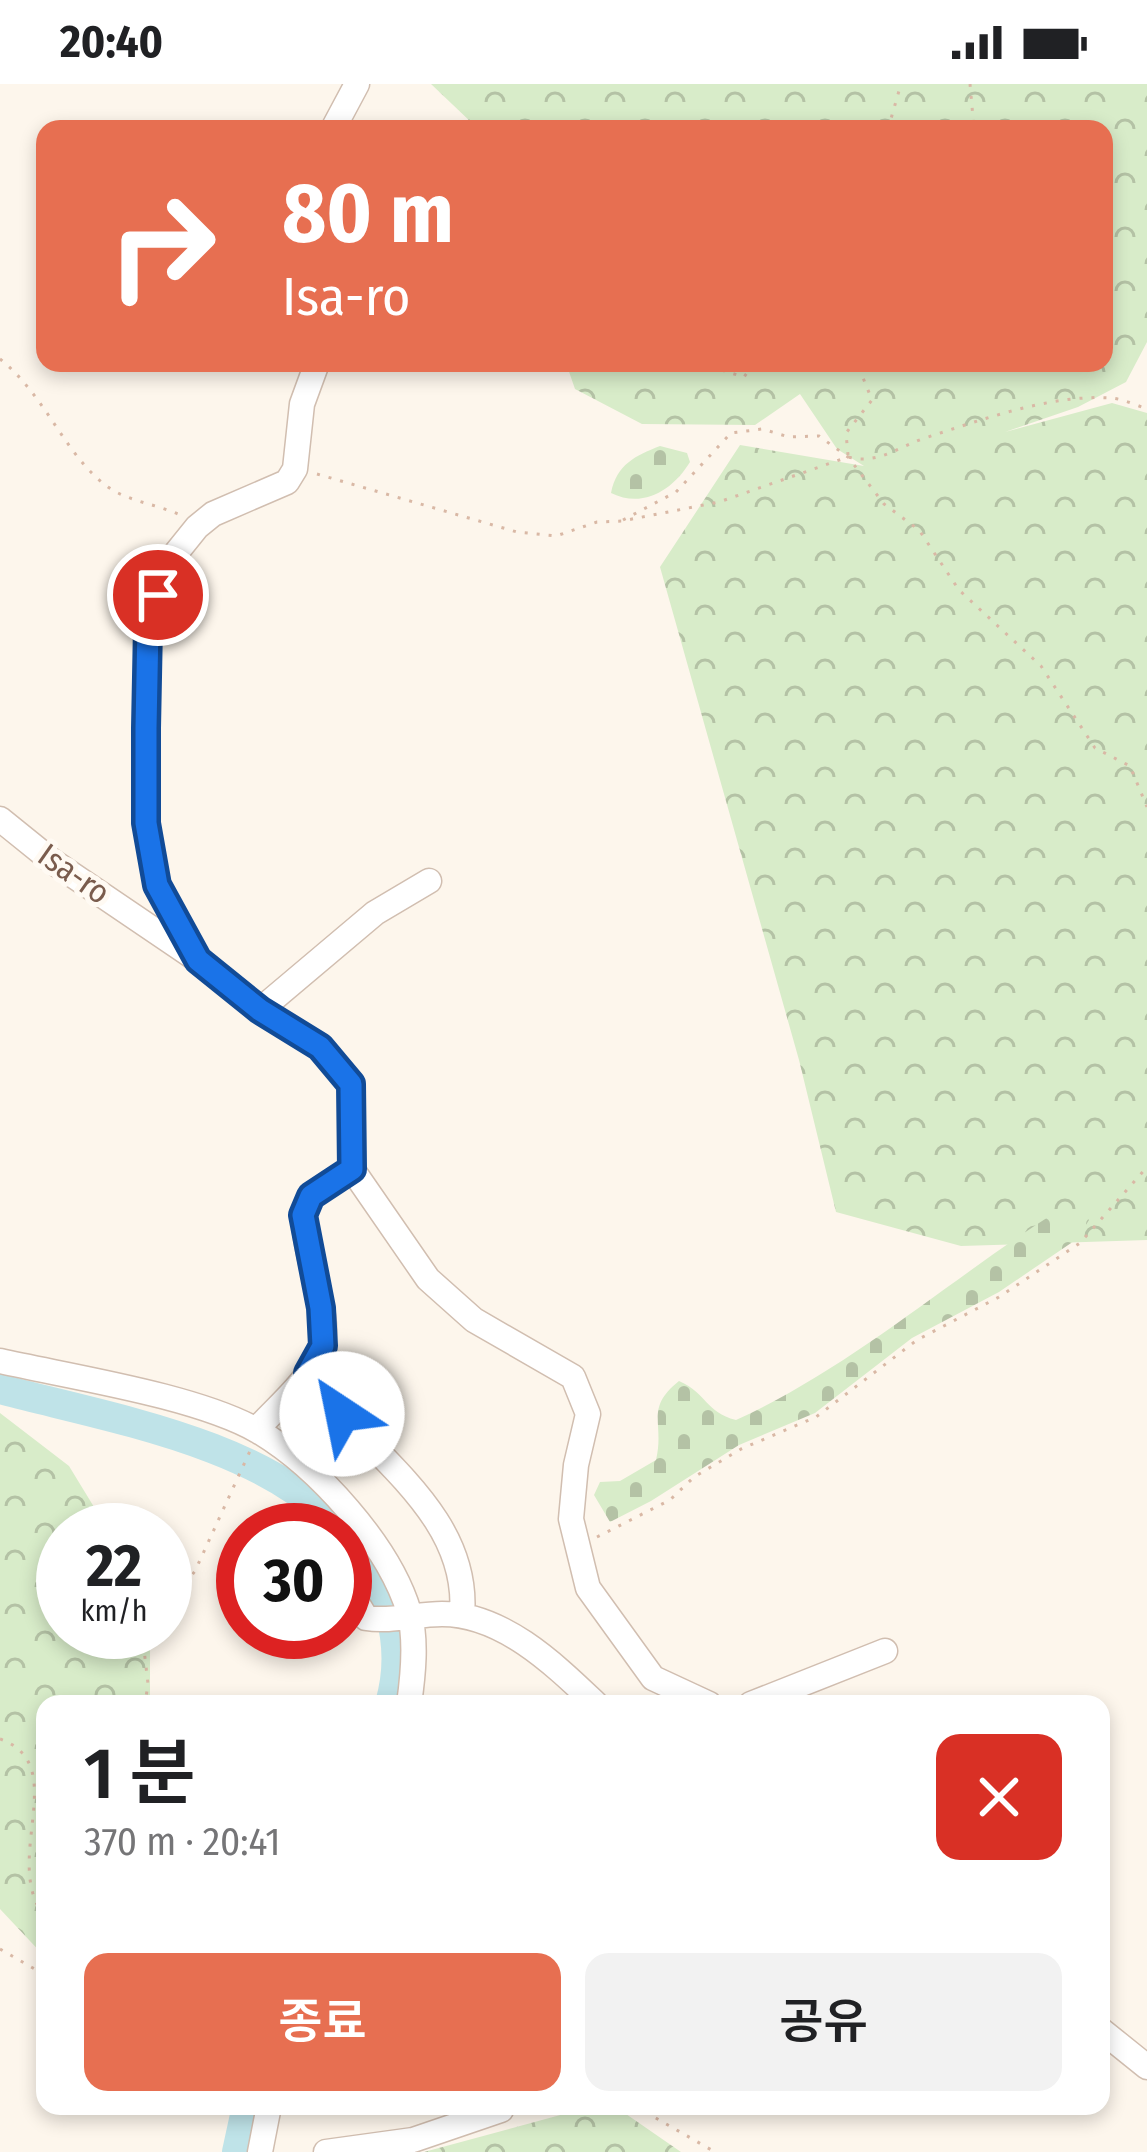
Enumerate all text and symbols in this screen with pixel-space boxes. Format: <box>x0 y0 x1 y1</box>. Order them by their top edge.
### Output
text: 20:40 <box>60 15 163 69</box>
text: 80 m <box>282 163 454 264</box>
icon: right <box>84 168 240 324</box>
text: Isa-ro <box>282 265 410 329</box>
pin <box>107 544 209 646</box>
icon: arrive <box>125 562 191 628</box>
street label: Isa-ro <box>30 835 118 913</box>
position arrow <box>279 1351 405 1477</box>
speed limit sign: 30 <box>216 1503 372 1659</box>
text: 22 <box>86 1530 142 1602</box>
text: km/h <box>81 1593 147 1629</box>
text: 1 분 <box>84 1731 196 1817</box>
button: close <box>936 1734 1062 1860</box>
text: 370 m · 20:41 <box>84 1819 280 1865</box>
button: 종료 <box>84 1953 561 2091</box>
button: 공유 <box>585 1953 1062 2091</box>

